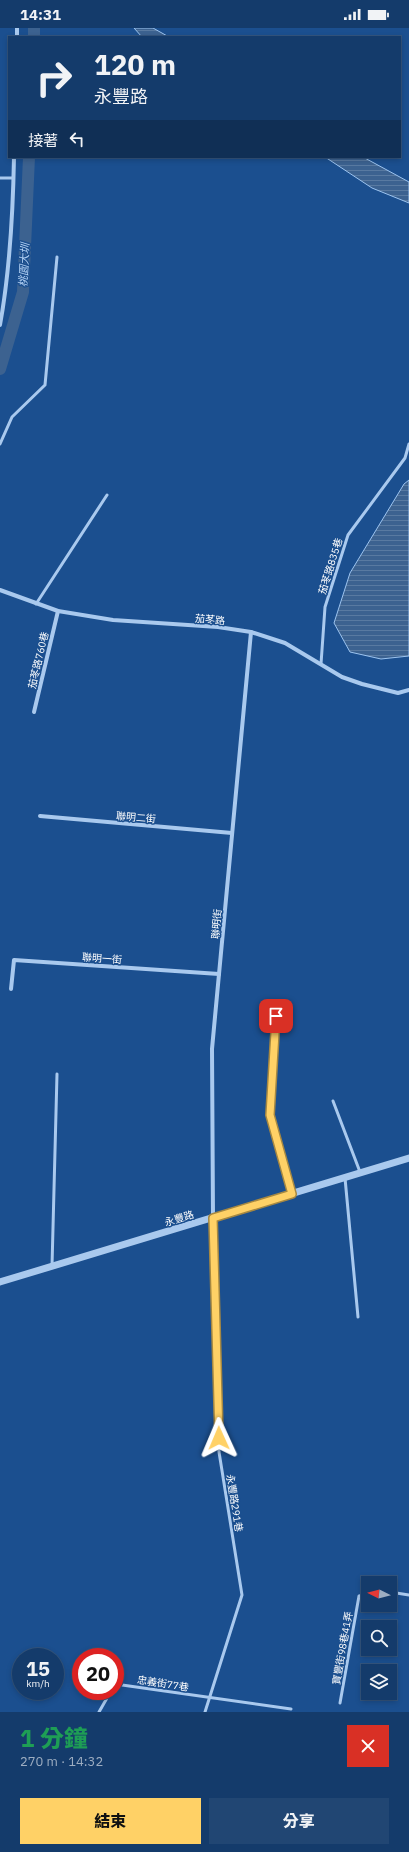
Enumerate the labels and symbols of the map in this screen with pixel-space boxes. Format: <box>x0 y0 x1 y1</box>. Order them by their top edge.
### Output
water label: 桃園大圳 <box>16 241 32 287</box>
street label: 茄苳路835巷 <box>316 537 345 596</box>
street label: 茄苳路 <box>194 612 225 627</box>
street label: 茄苳路760巷 <box>26 630 51 690</box>
street label: 聯明二街 <box>115 809 156 826</box>
street label: 聯明街 <box>209 909 224 940</box>
street label: 聯明一街 <box>82 951 122 966</box>
pin <box>259 999 293 1033</box>
street label: 永豐路 <box>163 1208 195 1229</box>
position arrow <box>198 1417 240 1459</box>
street label: 永豐路291巷 <box>224 1473 245 1533</box>
north arrow <box>361 1576 397 1612</box>
street label: 寶豐街98巷41弄 <box>330 1611 355 1686</box>
speed limit sign: 20 <box>72 1648 124 1700</box>
street label: 忠義街77巷 <box>136 1673 190 1694</box>

